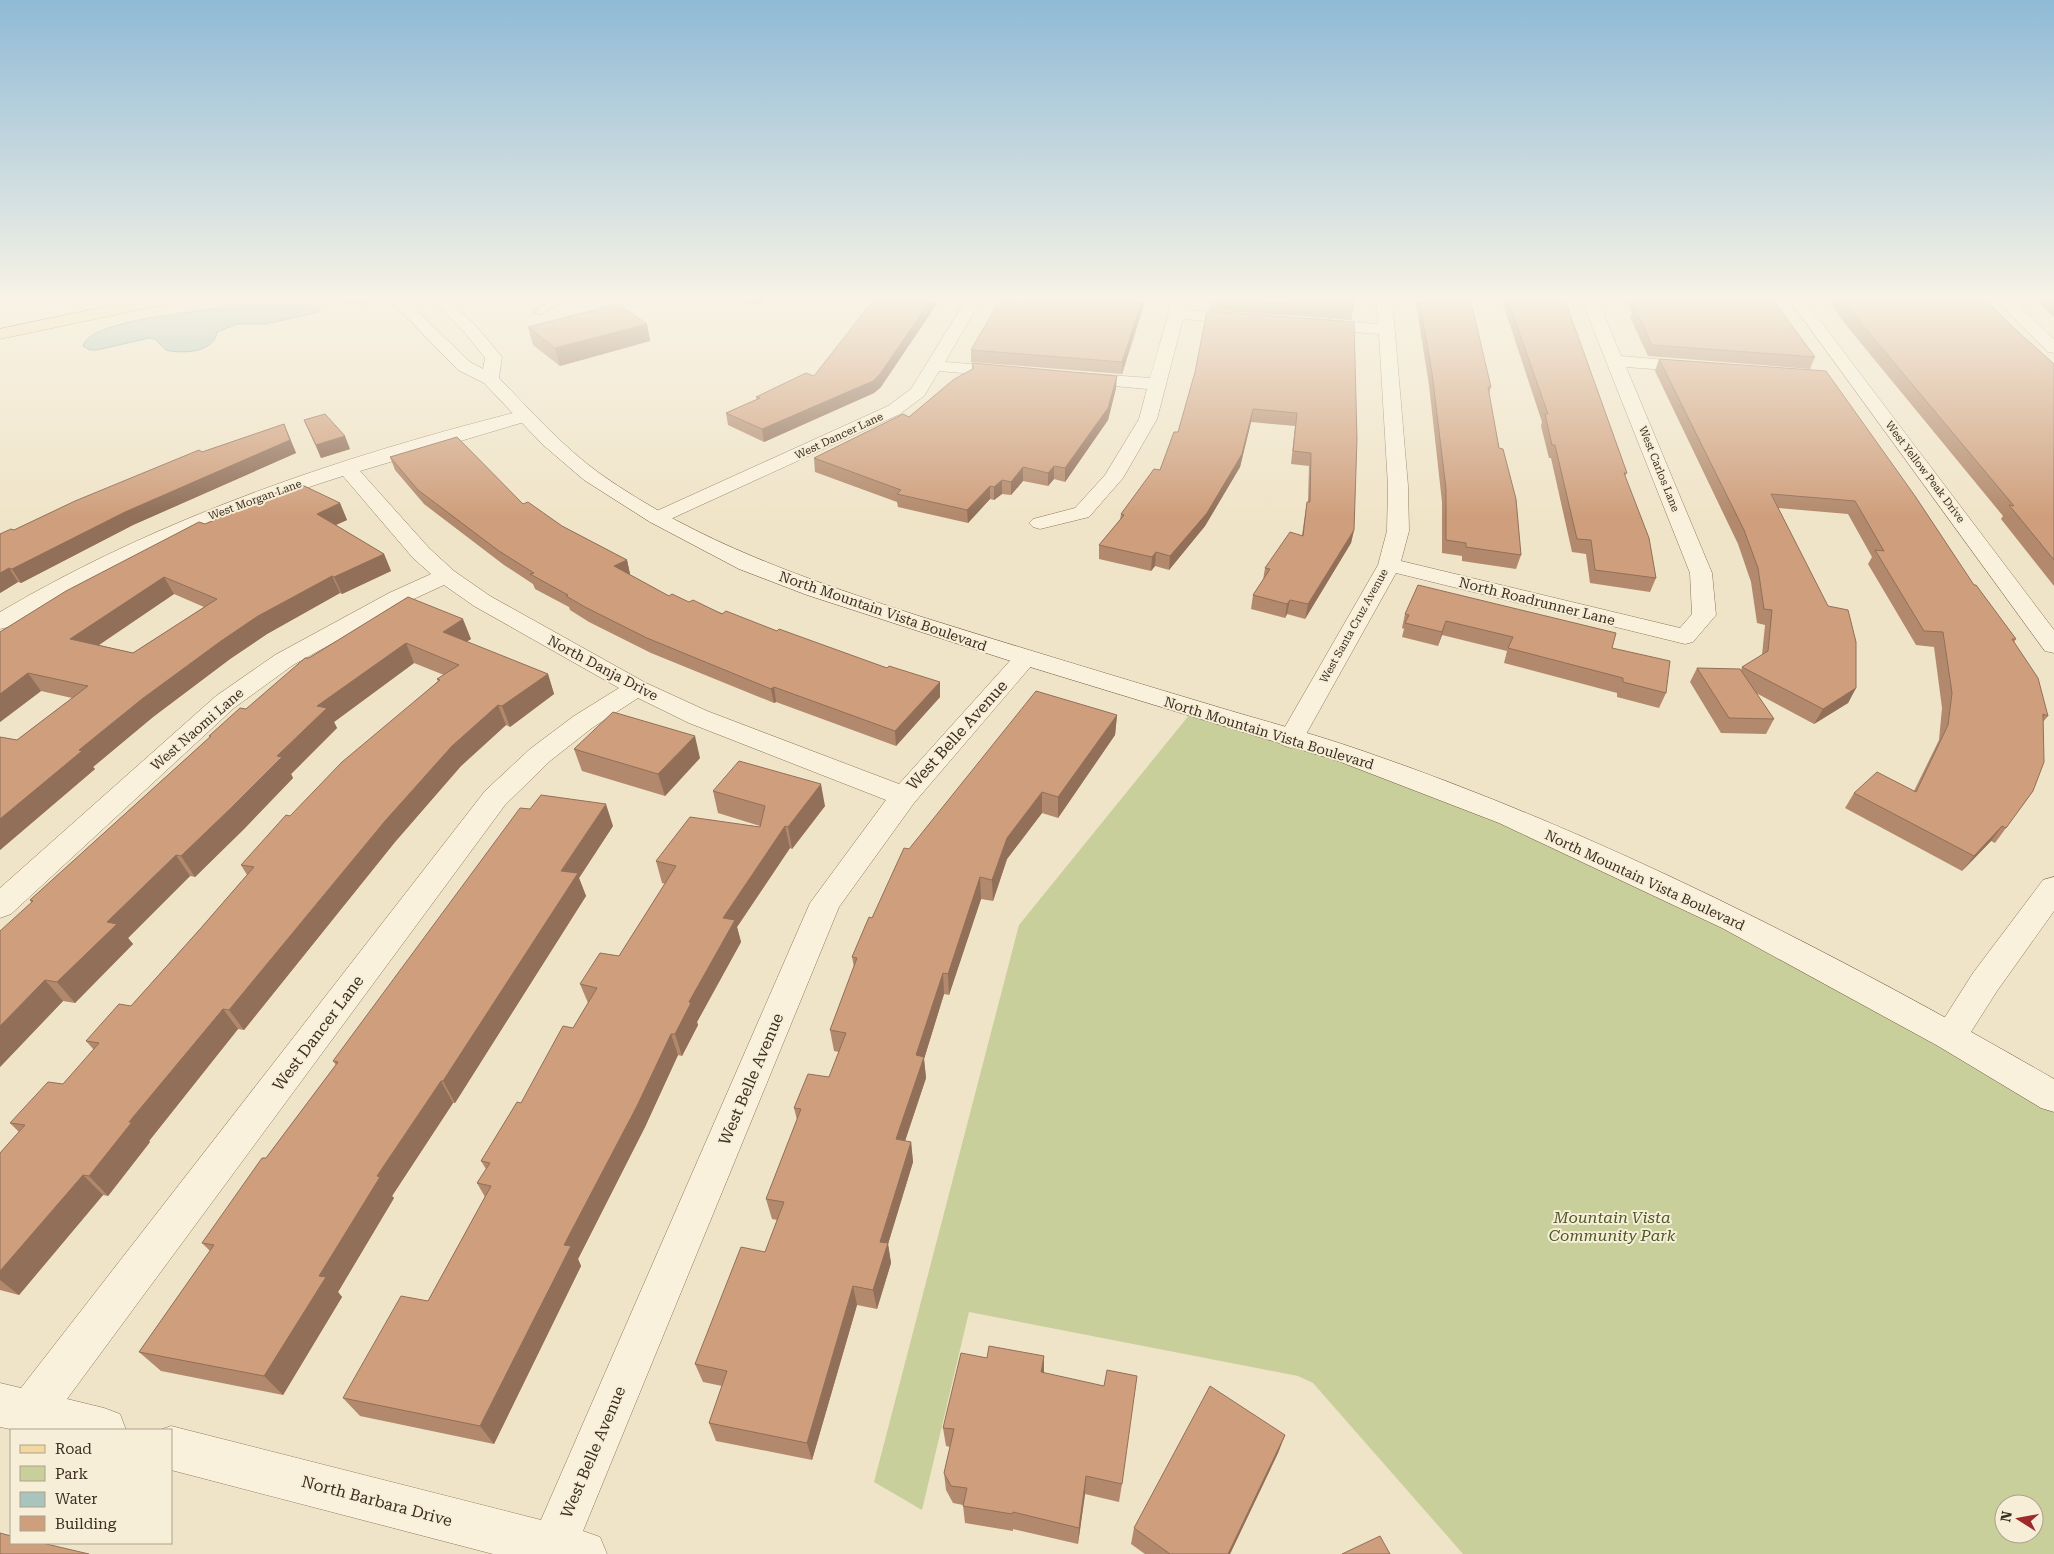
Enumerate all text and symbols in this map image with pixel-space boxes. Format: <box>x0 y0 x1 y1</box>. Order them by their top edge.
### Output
street label: West Dancer Lane <box>793 410 885 462</box>
street label: West Yellow Peak Drive <box>1883 419 1967 525</box>
street label: West Carlos Lane <box>1636 424 1682 514</box>
street label: West Morgan Lane <box>207 477 303 523</box>
street label: West Santa Cruz Avenue <box>1317 567 1391 685</box>
street label: North Mountain Vista Boulevard <box>777 568 989 654</box>
street label: North Roadrunner Lane <box>1457 574 1617 628</box>
street label: North Danja Drive <box>545 632 661 704</box>
street label: West Belle Avenue <box>903 676 1012 794</box>
street label: West Naomi Lane <box>147 684 247 774</box>
street label: North Mountain Vista Boulevard <box>1162 693 1376 773</box>
street label: North Mountain Vista Boulevard <box>1543 827 1747 933</box>
street label: West Dancer Lane <box>268 971 368 1094</box>
street label: West Belle Avenue <box>715 1010 787 1148</box>
park label: Mountain Vista Community Park <box>1549 1208 1676 1245</box>
street label: West Belle Avenue <box>557 1383 629 1521</box>
legend <box>10 1429 172 1544</box>
text: Road <box>55 1440 92 1458</box>
text: Park <box>55 1465 89 1483</box>
street label: North Barbara Drive <box>300 1472 455 1530</box>
text: Water <box>55 1490 97 1508</box>
north arrow <box>1994 1494 2044 1544</box>
text: N <box>1997 1509 2015 1523</box>
text: Building <box>55 1515 117 1533</box>

